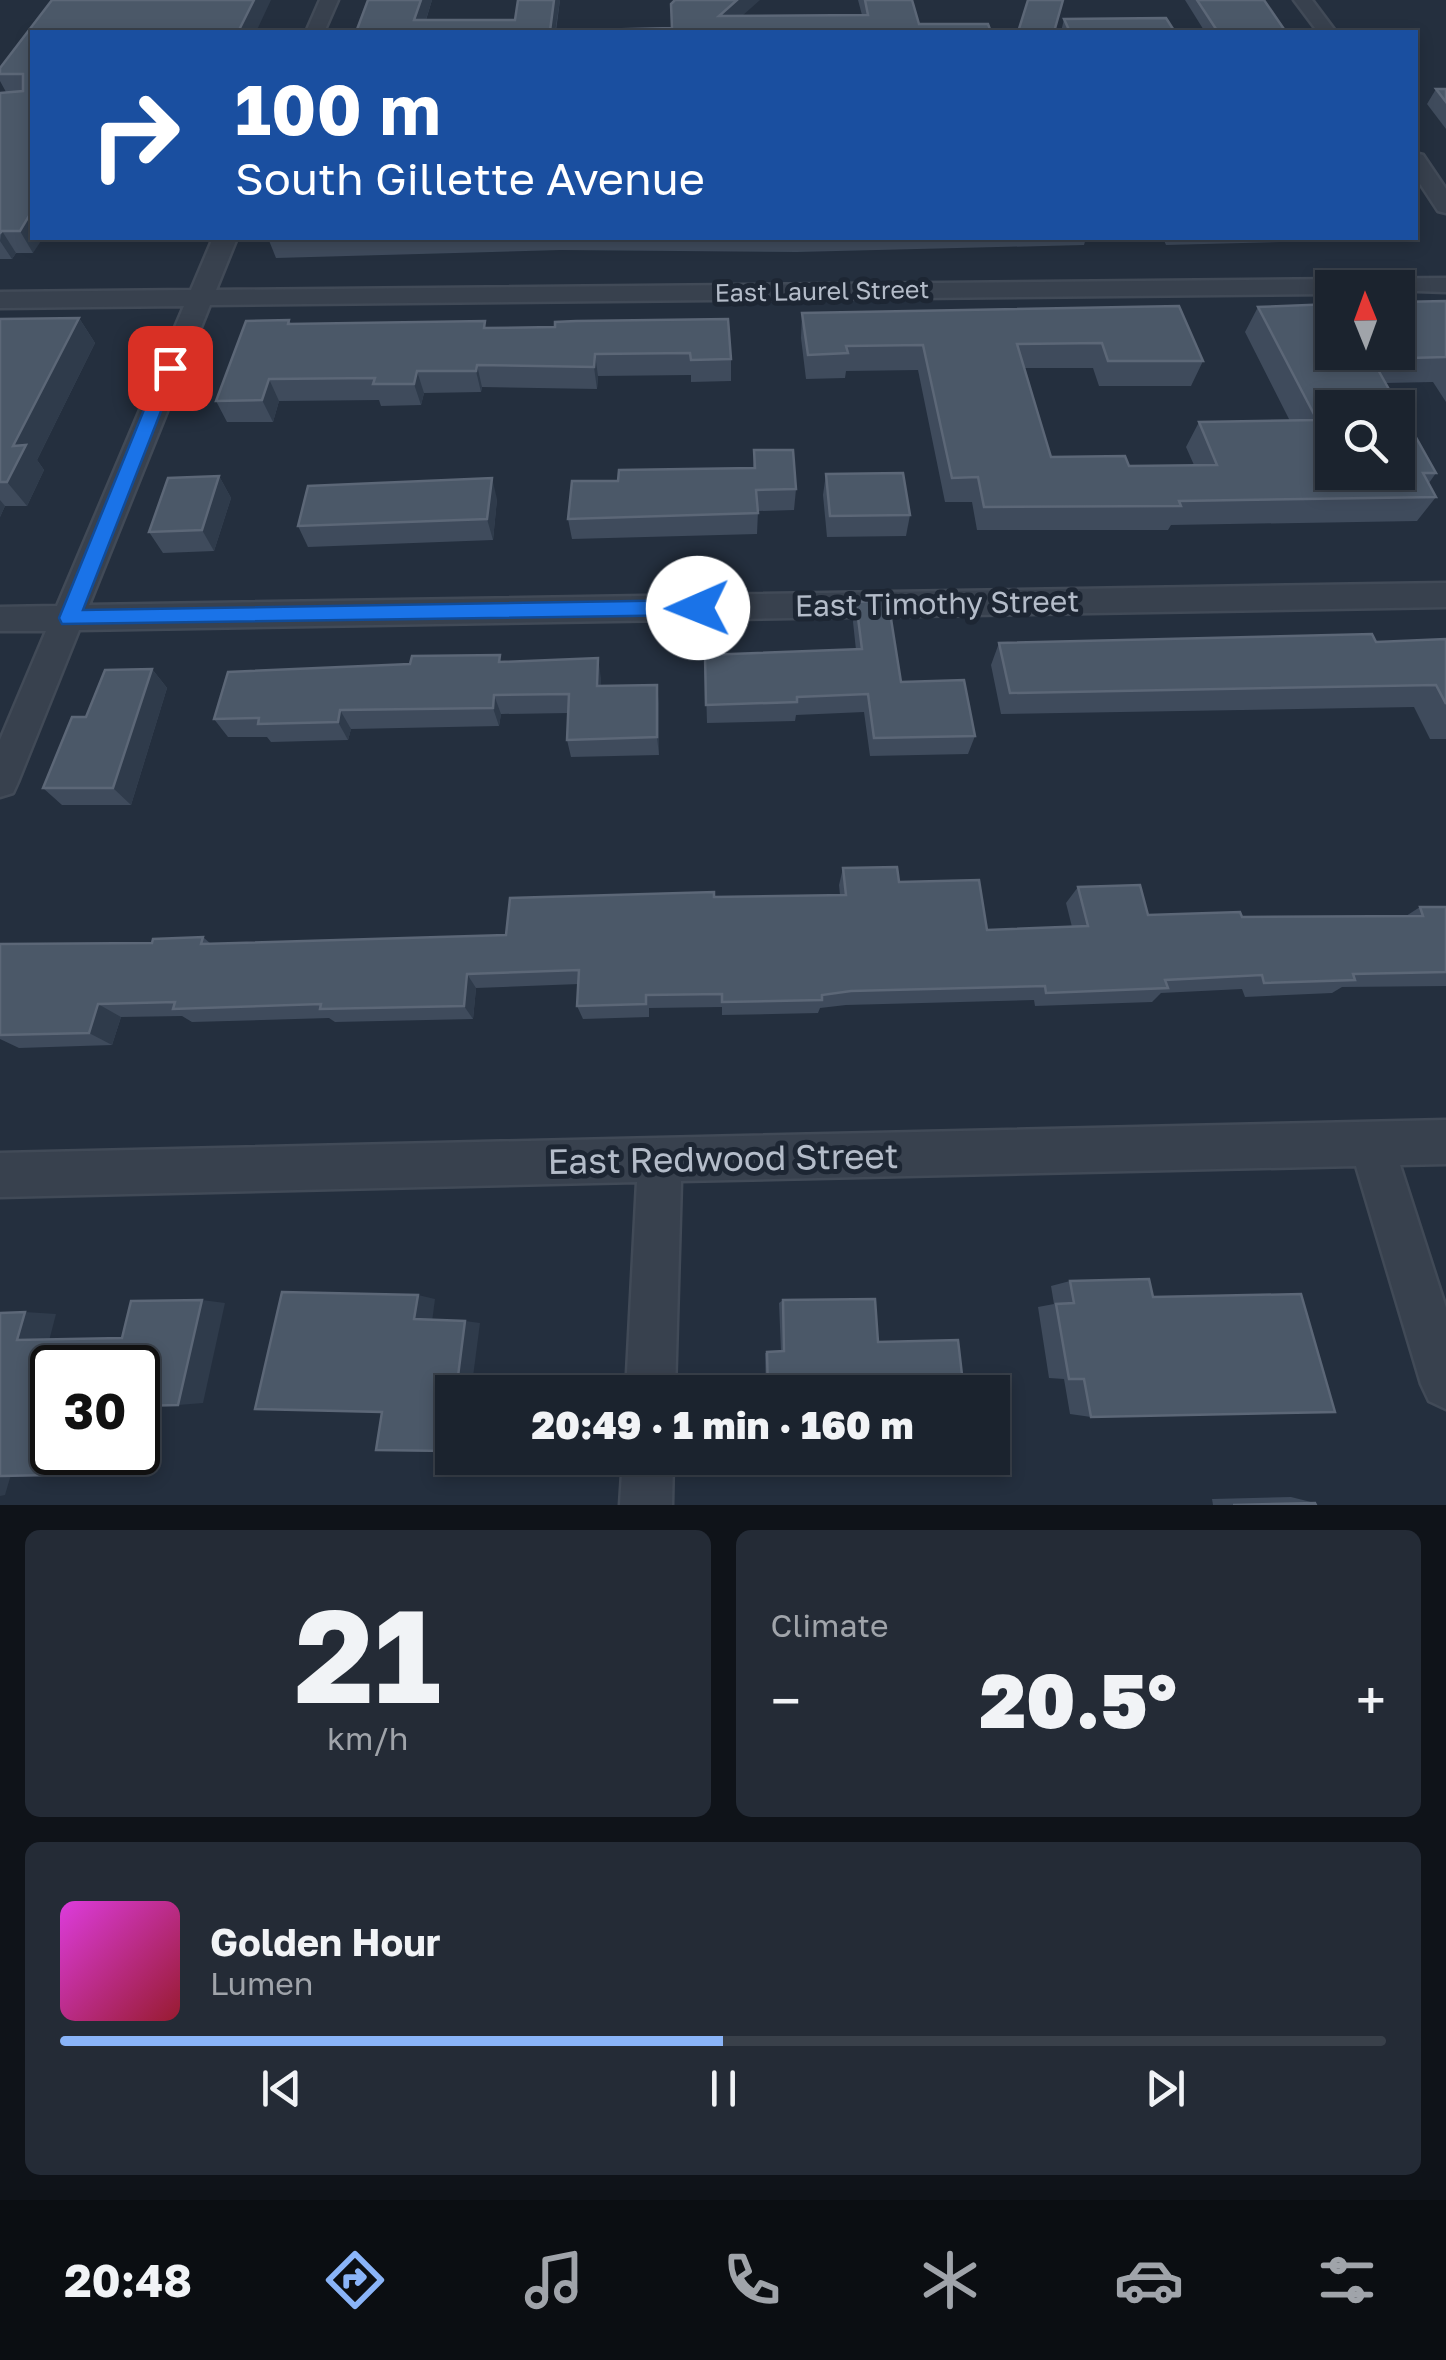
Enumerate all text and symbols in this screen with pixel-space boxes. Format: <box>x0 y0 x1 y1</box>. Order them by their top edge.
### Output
text: 100 m <box>235 66 441 150</box>
icon: right <box>70 70 200 200</box>
text: South Gillette Avenue <box>235 151 705 205</box>
north arrow <box>1315 270 1415 370</box>
map controls <box>1315 270 1415 490</box>
street label: East Laurel Street <box>714 273 930 308</box>
pin <box>128 326 213 411</box>
icon: arrive <box>143 341 198 396</box>
button: search <box>1315 390 1415 490</box>
position arrow <box>646 556 750 660</box>
street label: East Timothy Street <box>794 583 1080 623</box>
street label: East Redwood Street <box>547 1134 899 1182</box>
speed limit sign: 30 <box>30 1345 160 1475</box>
text: 20:49 · 1 min · 160 m <box>531 1402 914 1447</box>
text: 21 <box>295 1576 441 1732</box>
text: Climate <box>771 1606 889 1644</box>
text: 20.5° <box>980 1654 1177 1745</box>
text: − <box>771 1667 801 1733</box>
text: + <box>1356 1667 1386 1733</box>
text: km/h <box>327 1719 408 1757</box>
text: Golden Hour <box>210 1919 441 1964</box>
text: Lumen <box>210 1964 314 2002</box>
icon: previous <box>254 2061 309 2116</box>
icon: pause <box>696 2061 751 2116</box>
icon: next <box>1138 2061 1193 2116</box>
icon: directions <box>320 2245 390 2315</box>
icon: music <box>519 2245 589 2315</box>
icon: phone <box>717 2245 787 2315</box>
icon: climate <box>915 2245 985 2315</box>
icon: car <box>1114 2245 1184 2315</box>
icon: filters <box>1312 2245 1382 2315</box>
text: 20:48 <box>64 2253 192 2307</box>

